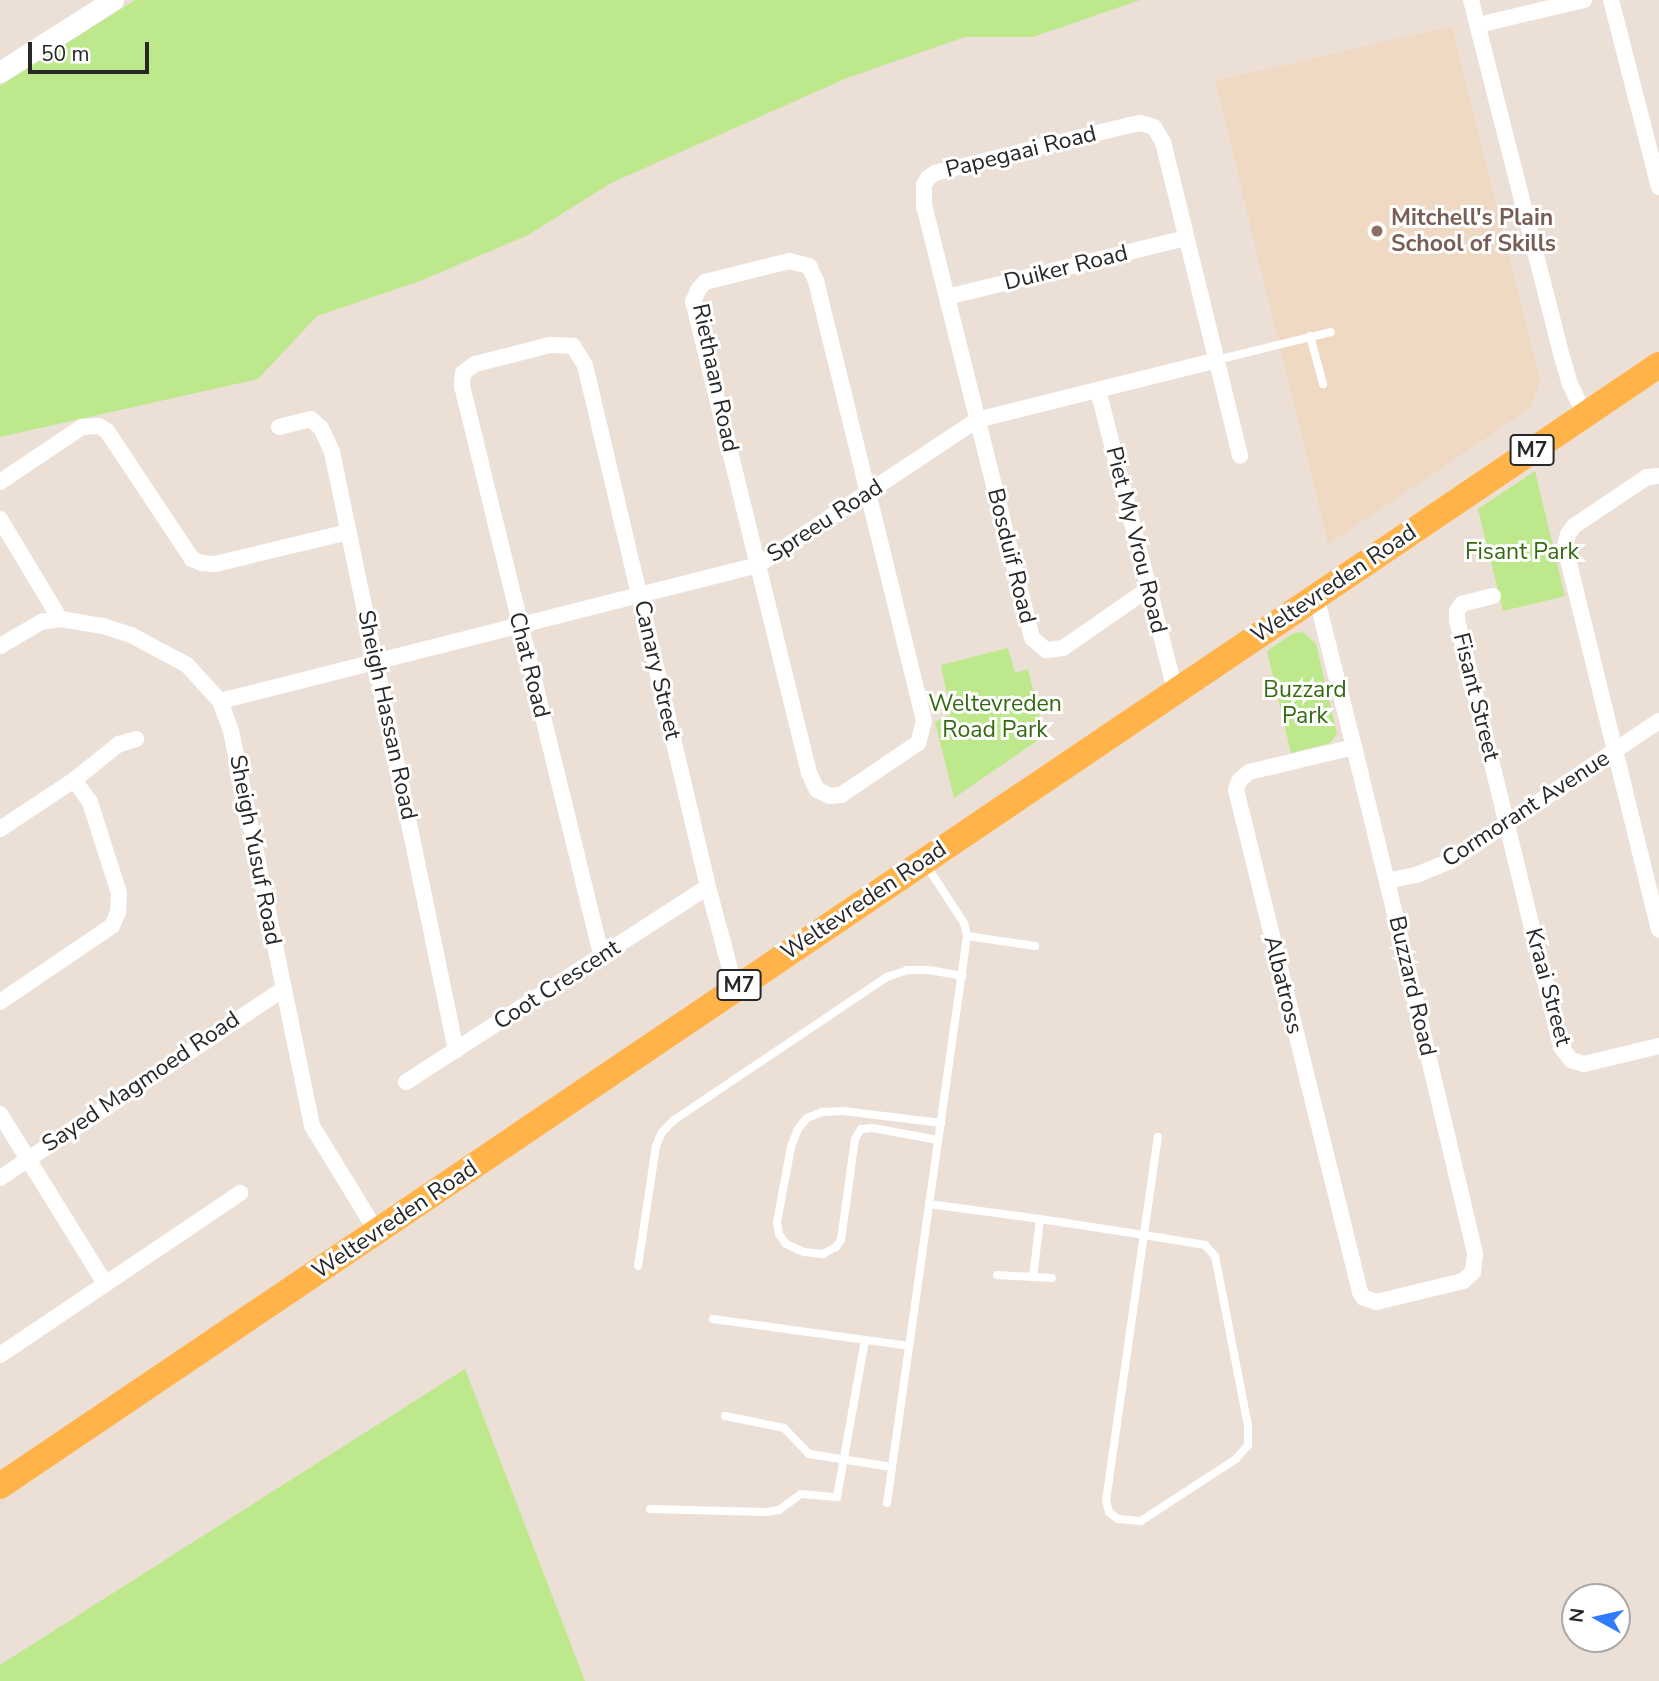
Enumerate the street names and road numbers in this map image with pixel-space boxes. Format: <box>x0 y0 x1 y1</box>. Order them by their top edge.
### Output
street label: Papegaai Road <box>943 120 1099 184</box>
street label: Duiker Road <box>1001 239 1131 297</box>
street label: Riethaan Road <box>686 301 744 455</box>
road number: M7 <box>1509 433 1555 468</box>
street label: Piet My Vrou Road <box>1099 444 1173 636</box>
street label: Spreeu Road <box>762 473 888 569</box>
street label: Bosduif Road <box>981 486 1041 626</box>
street label: Weltevreden Road <box>1246 519 1422 649</box>
street label: Canary Street <box>628 598 686 742</box>
street label: Sheigh Hassan Road <box>351 608 423 822</box>
street label: Chat Road <box>503 609 555 721</box>
street label: Fisant Street <box>1447 630 1505 764</box>
street label: Cormorant Avenue <box>1437 745 1615 873</box>
street label: Sheigh Yusuf Road <box>223 753 287 947</box>
street label: Weltevreden Road <box>776 836 952 966</box>
street label: Buzzard Road <box>1382 913 1442 1059</box>
street label: Kraai Street <box>1519 925 1577 1049</box>
street label: Albatross <box>1257 933 1309 1037</box>
street label: Coot Crescent <box>489 934 625 1036</box>
road number: M7 <box>716 968 762 1002</box>
street label: Sayed Magmoed Road <box>37 1006 245 1158</box>
street label: Weltevreden Road <box>307 1155 483 1285</box>

